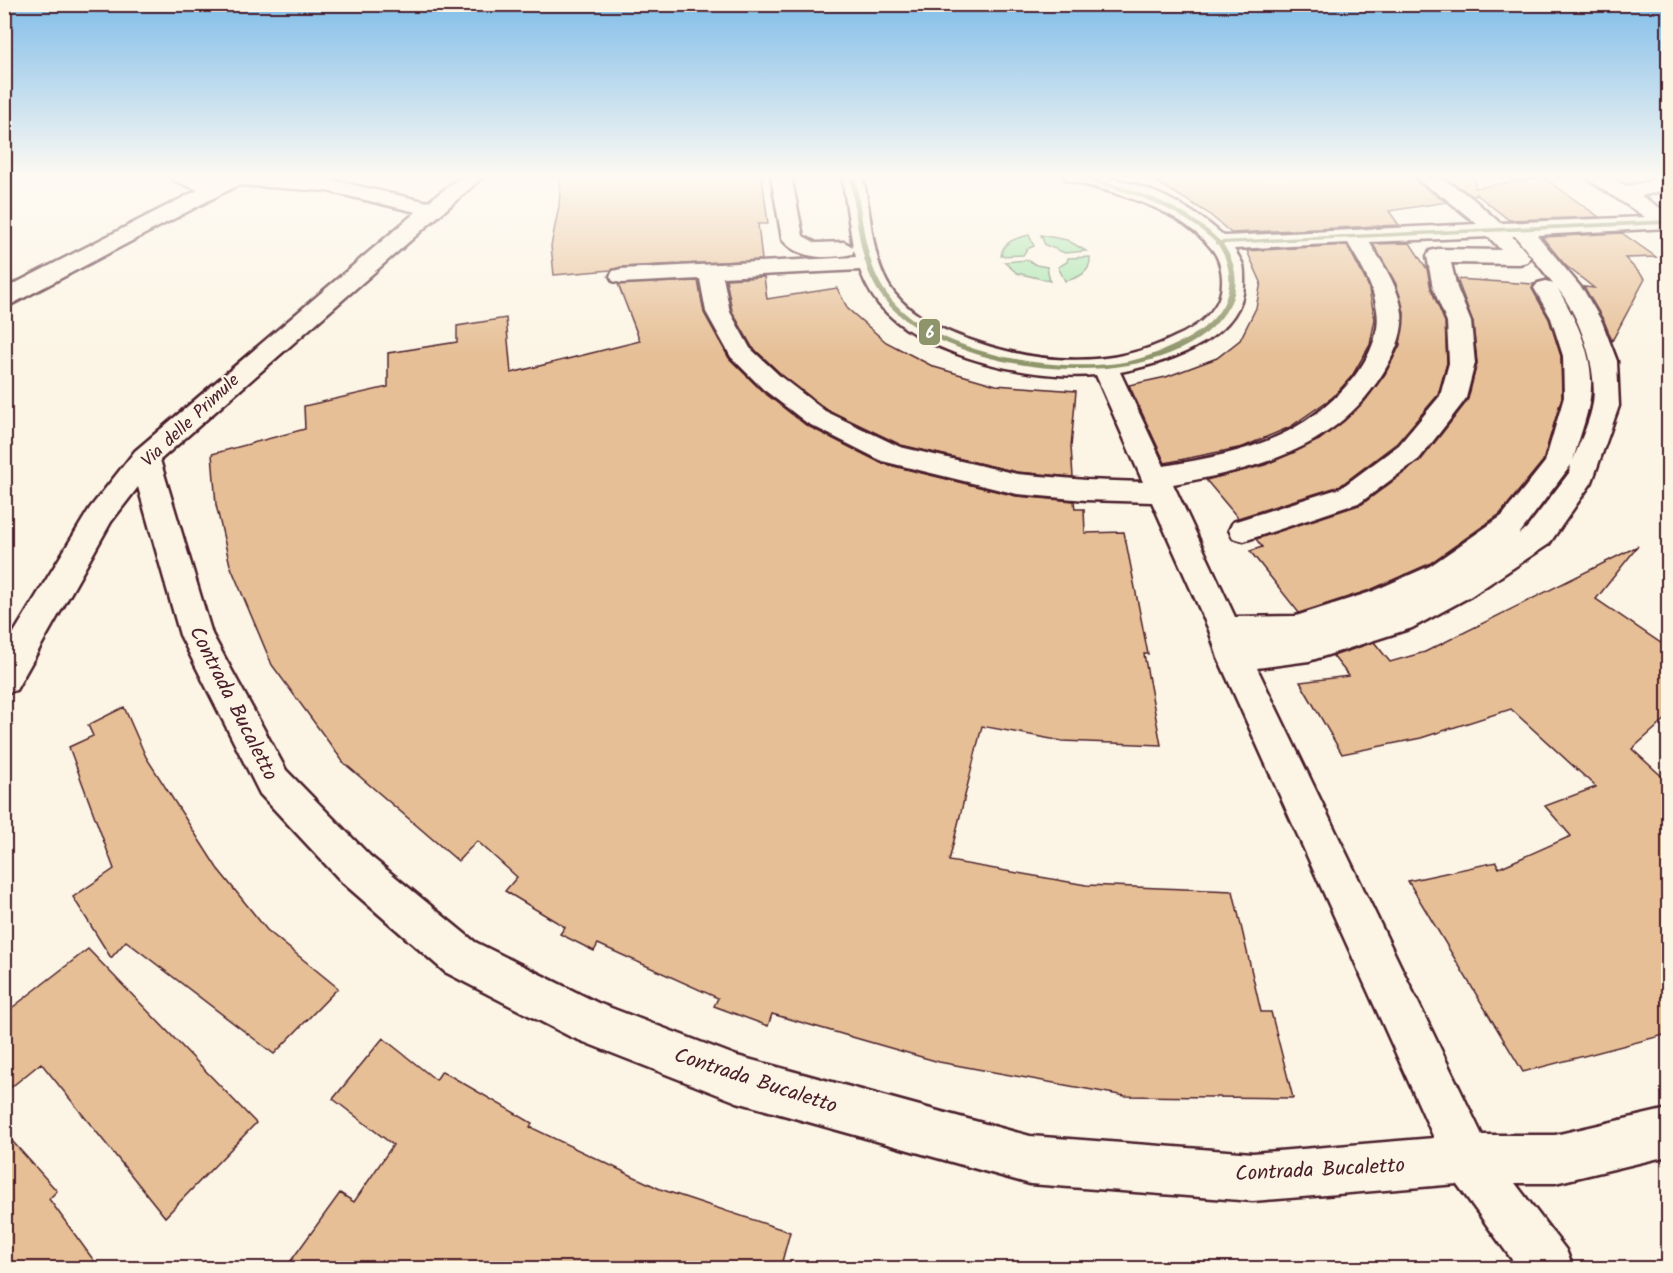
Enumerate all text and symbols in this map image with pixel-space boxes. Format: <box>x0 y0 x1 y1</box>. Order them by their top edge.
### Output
line badge: 6 <box>918 318 941 346</box>
text: 6 <box>926 321 935 346</box>
street label: Via delle Primule <box>135 367 247 475</box>
street label: Contrada Bucaletto <box>179 620 286 787</box>
street label: Contrada Bucaletto <box>670 1039 841 1123</box>
street label: Contrada Bucaletto <box>1234 1150 1406 1191</box>

